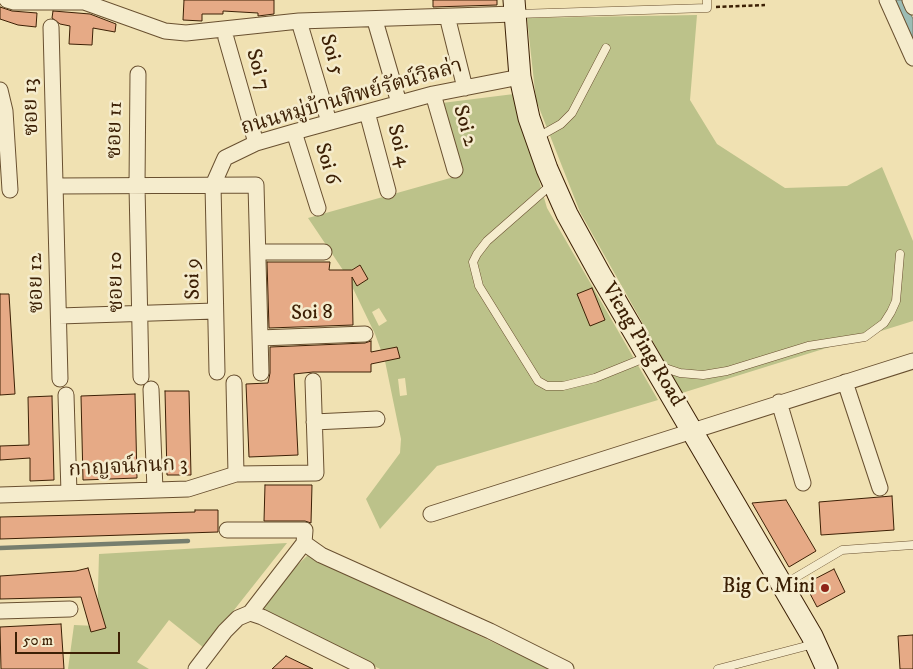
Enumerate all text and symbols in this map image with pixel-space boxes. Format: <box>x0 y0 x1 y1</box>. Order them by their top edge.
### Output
street label: Soi 5 <box>313 31 349 79</box>
street label: Soi 7 <box>239 46 275 94</box>
street label: ถนนหมู่บ้านทิพย์รัตน์วิลล่า <box>238 54 466 142</box>
street label: ซอย 13 <box>18 78 46 136</box>
street label: ซอย 11 <box>103 101 129 159</box>
street label: Soi 2 <box>446 103 482 149</box>
street label: Soi 4 <box>380 122 416 170</box>
street label: Soi 6 <box>308 140 344 188</box>
street label: ซอย 10 <box>104 251 130 313</box>
street label: ซอย 12 <box>24 253 50 313</box>
street label: Soi 9 <box>181 258 207 300</box>
street label: Vieng Ping Road <box>595 279 689 411</box>
street label: Soi 8 <box>291 301 333 327</box>
street label: กาญจน์กนก 3 <box>68 452 188 484</box>
place label: Big C Mini <box>722 575 815 601</box>
marker: Big C Mini <box>819 582 831 594</box>
scale bar <box>18 622 122 654</box>
text: 50 m <box>23 631 53 650</box>

